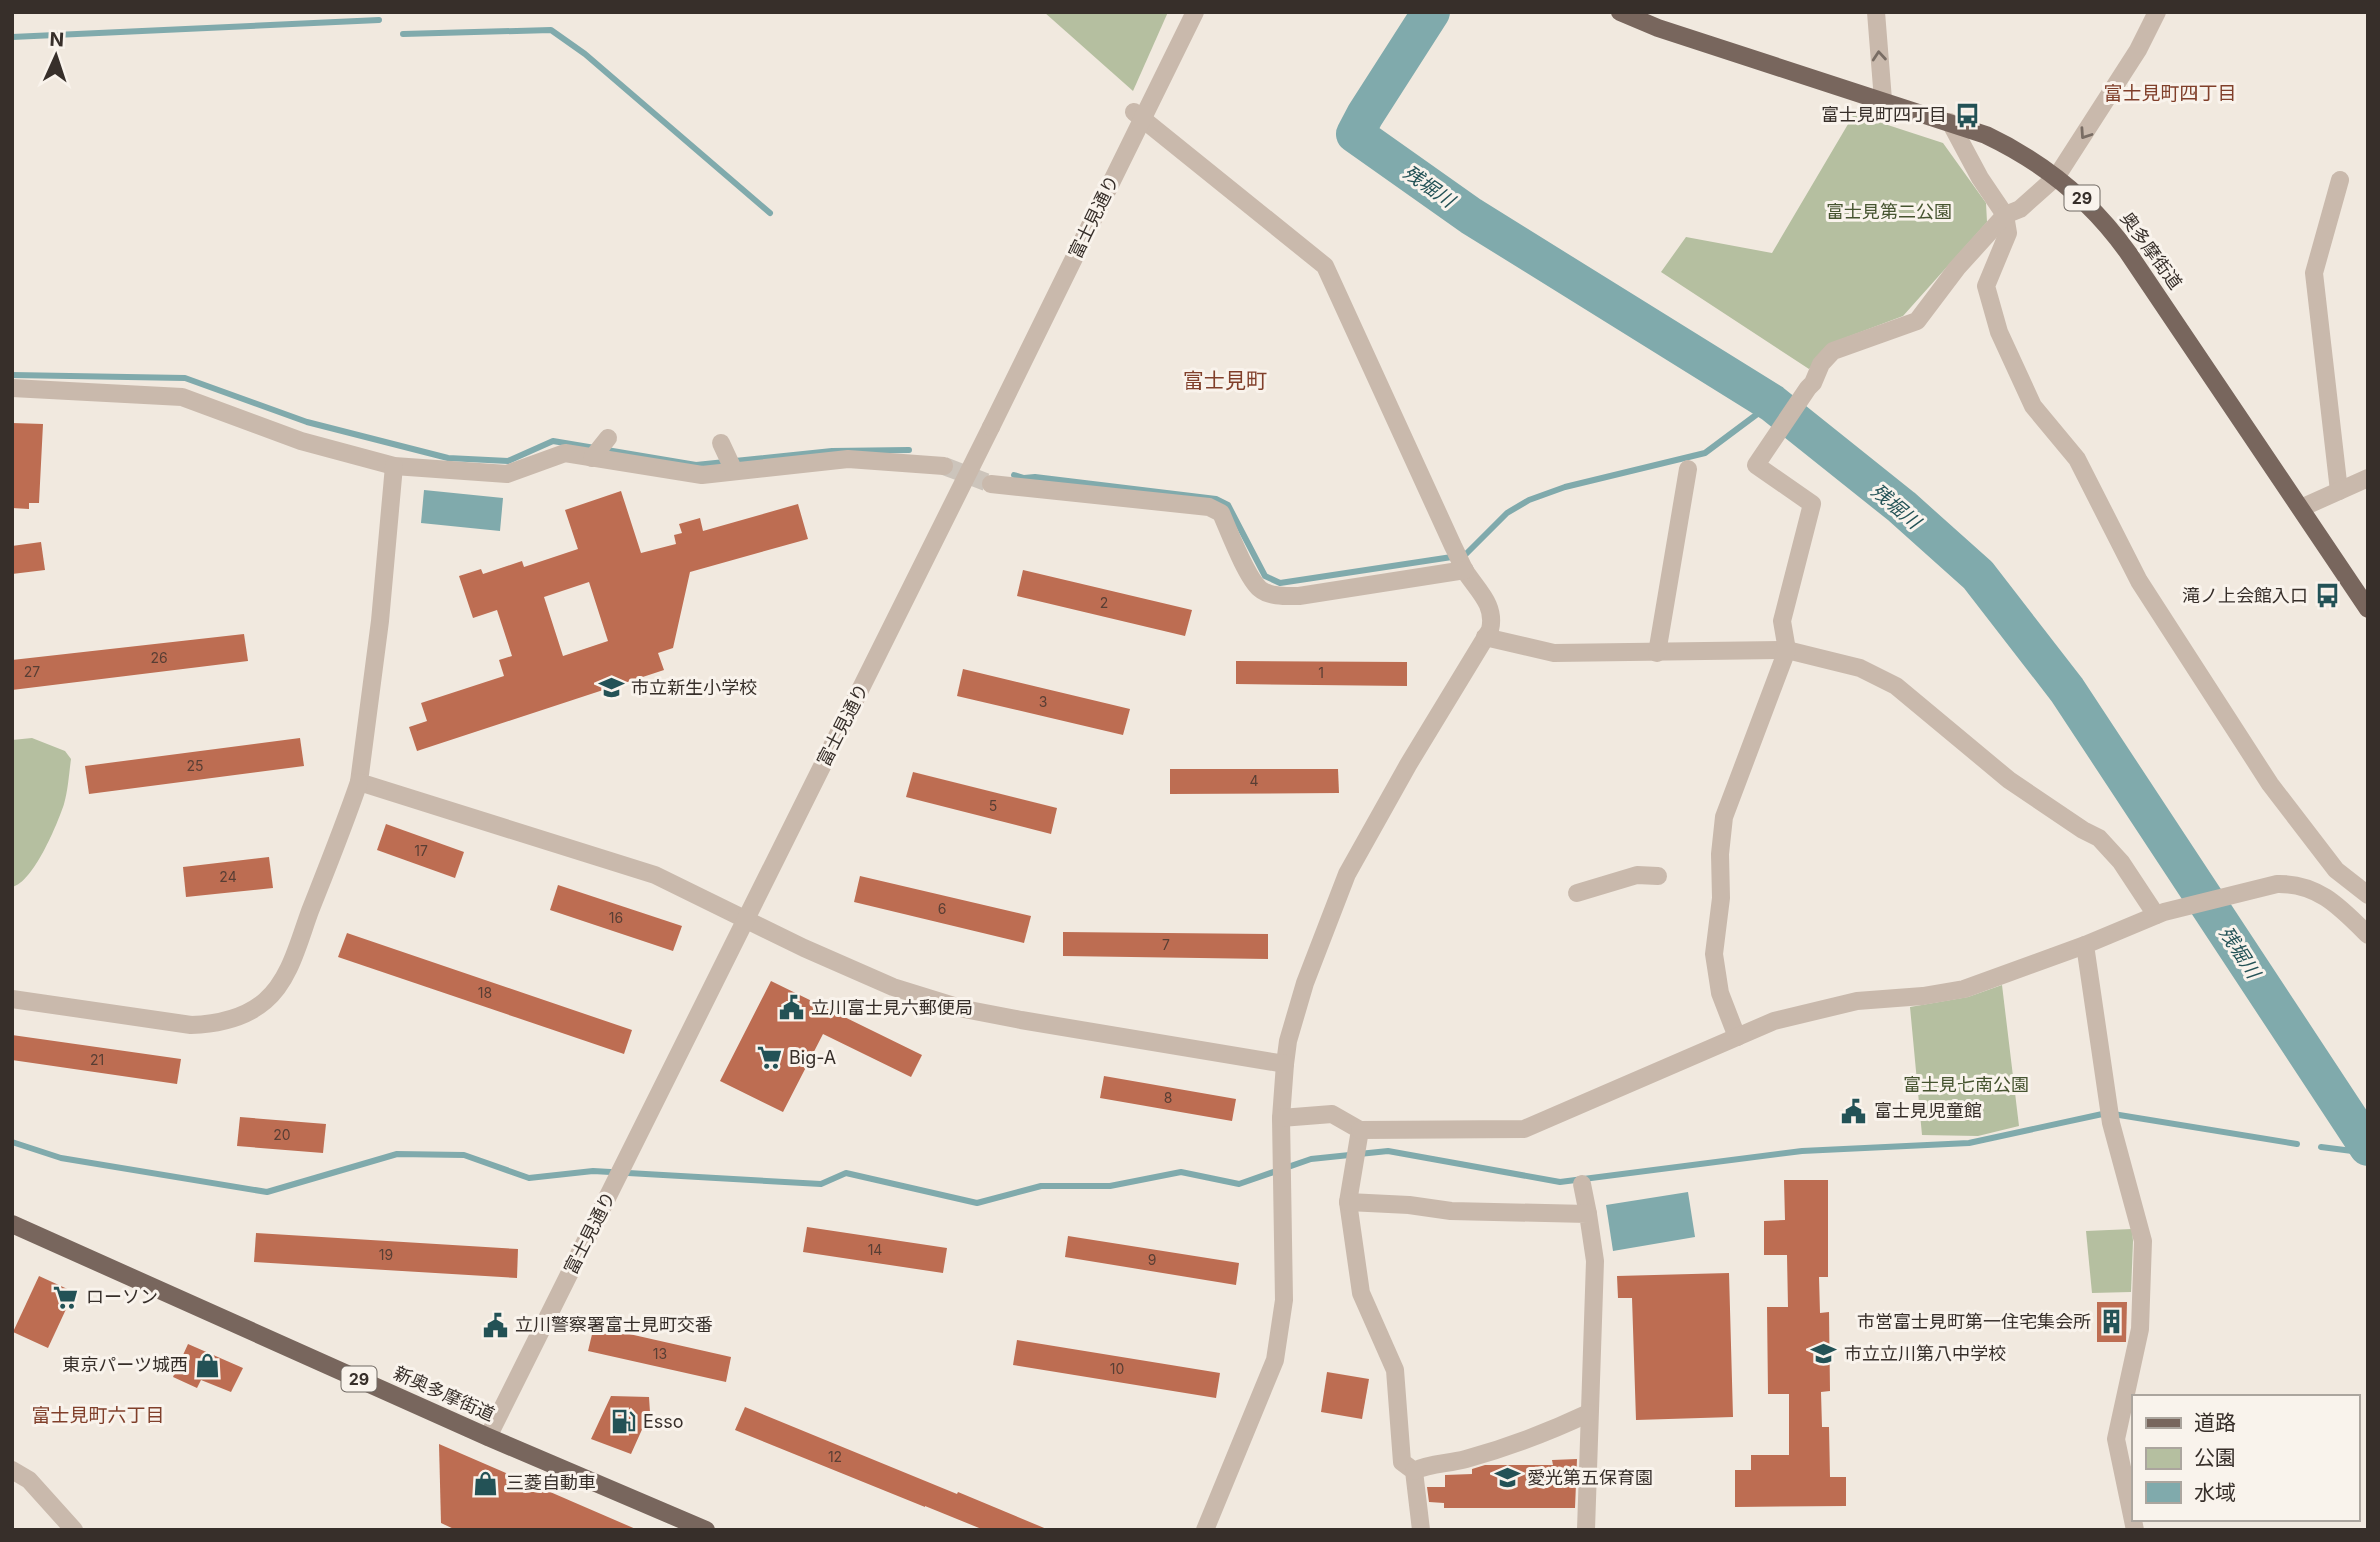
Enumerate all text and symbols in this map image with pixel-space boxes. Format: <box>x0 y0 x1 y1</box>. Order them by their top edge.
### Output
north arrow <box>21 21 91 91</box>
text: N <box>49 28 65 51</box>
one-way arrow <box>1872 50 1887 61</box>
district label: 富士見町四丁目 <box>2103 82 2237 105</box>
bus stop icon: 富士見町四丁目 <box>1953 101 1981 129</box>
place label: 富士見町四丁目 <box>1821 104 1947 125</box>
one-way arrow <box>2081 126 2093 139</box>
water label: 残堀川 <box>1399 161 1460 213</box>
street label: 富士見通り <box>1064 172 1123 262</box>
road number: 29 <box>2064 186 2100 210</box>
park label: 富士見第二公園 <box>1826 201 1952 222</box>
street label: 奥多摩街道 <box>2116 208 2186 293</box>
district label: 富士見町 <box>1183 368 1267 393</box>
water label: 残堀川 <box>1866 479 1926 535</box>
bus stop icon: 滝ノ上会館入口 <box>2314 582 2342 610</box>
place label: 滝ノ上会館入口 <box>2182 585 2308 606</box>
house number: 2 <box>1100 594 1108 611</box>
house number: 26 <box>150 649 168 666</box>
house number: 27 <box>24 663 40 680</box>
house number: 1 <box>1318 664 1324 681</box>
school or university icon: 市立新生小学校 <box>597 674 625 702</box>
place label: 市立新生小学校 <box>631 677 757 698</box>
street label: 富士見通り <box>813 680 872 770</box>
house number: 3 <box>1039 693 1047 710</box>
house number: 25 <box>186 757 204 774</box>
house number: 4 <box>1249 772 1259 789</box>
house number: 5 <box>989 797 997 814</box>
house number: 17 <box>414 842 428 859</box>
house number: 24 <box>219 868 237 885</box>
house number: 6 <box>938 900 946 917</box>
house number: 16 <box>609 909 623 926</box>
water label: 残堀川 <box>2214 922 2266 984</box>
house number: 7 <box>1162 936 1170 953</box>
house number: 18 <box>478 984 492 1001</box>
public building icon: 立川富士見六郵便局 <box>777 994 805 1022</box>
place label: 立川富士見六郵便局 <box>811 997 973 1018</box>
supermarket icon: Big-A <box>755 1044 783 1072</box>
place label: Big-A <box>789 1047 836 1068</box>
house number: 21 <box>90 1051 104 1068</box>
park label: 富士見七南公園 <box>1903 1074 2029 1095</box>
house number: 8 <box>1164 1089 1172 1106</box>
public building icon: 富士見児童館 <box>1840 1097 1868 1125</box>
place label: 富士見児童館 <box>1874 1100 1982 1121</box>
house number: 20 <box>273 1126 291 1143</box>
street label: 富士見通り <box>560 1188 619 1278</box>
house number: 14 <box>868 1241 882 1258</box>
house number: 19 <box>379 1246 393 1263</box>
house number: 9 <box>1148 1251 1156 1268</box>
supermarket icon: ローソン <box>52 1283 80 1311</box>
place label: ローソン <box>86 1286 158 1307</box>
building icon: 市営富士見町第一住宅集会所 <box>2097 1308 2125 1336</box>
public building icon: 立川警察署富士見町交番 <box>481 1311 509 1339</box>
place label: 市営富士見町第一住宅集会所 <box>1857 1311 2091 1332</box>
place label: 立川警察署富士見町交番 <box>515 1314 713 1335</box>
school or university icon: 市立立川第八中学校 <box>1810 1340 1838 1368</box>
place label: 市立立川第八中学校 <box>1844 1343 2006 1364</box>
house number: 13 <box>653 1345 667 1362</box>
shop icon: 東京パーツ城西 <box>194 1351 222 1379</box>
place label: 東京パーツ城西 <box>62 1354 188 1375</box>
house number: 10 <box>1110 1360 1124 1377</box>
street label: 新奥多摩街道 <box>391 1362 498 1425</box>
road number: 29 <box>342 1366 376 1392</box>
legend <box>2132 1395 2359 1521</box>
district label: 富士見町六丁目 <box>31 1404 165 1427</box>
fuel station icon: Esso <box>609 1408 637 1436</box>
text: 道路 <box>2194 1410 2236 1435</box>
place label: Esso <box>643 1411 684 1432</box>
text: 公園 <box>2194 1445 2236 1470</box>
house number: 12 <box>828 1448 842 1465</box>
school or university icon: 愛光第五保育園 <box>1493 1464 1521 1492</box>
place label: 愛光第五保育園 <box>1527 1467 1653 1488</box>
shop icon: 三菱自動車 <box>472 1469 500 1497</box>
place label: 三菱自動車 <box>506 1472 596 1493</box>
text: 水域 <box>2194 1480 2236 1505</box>

